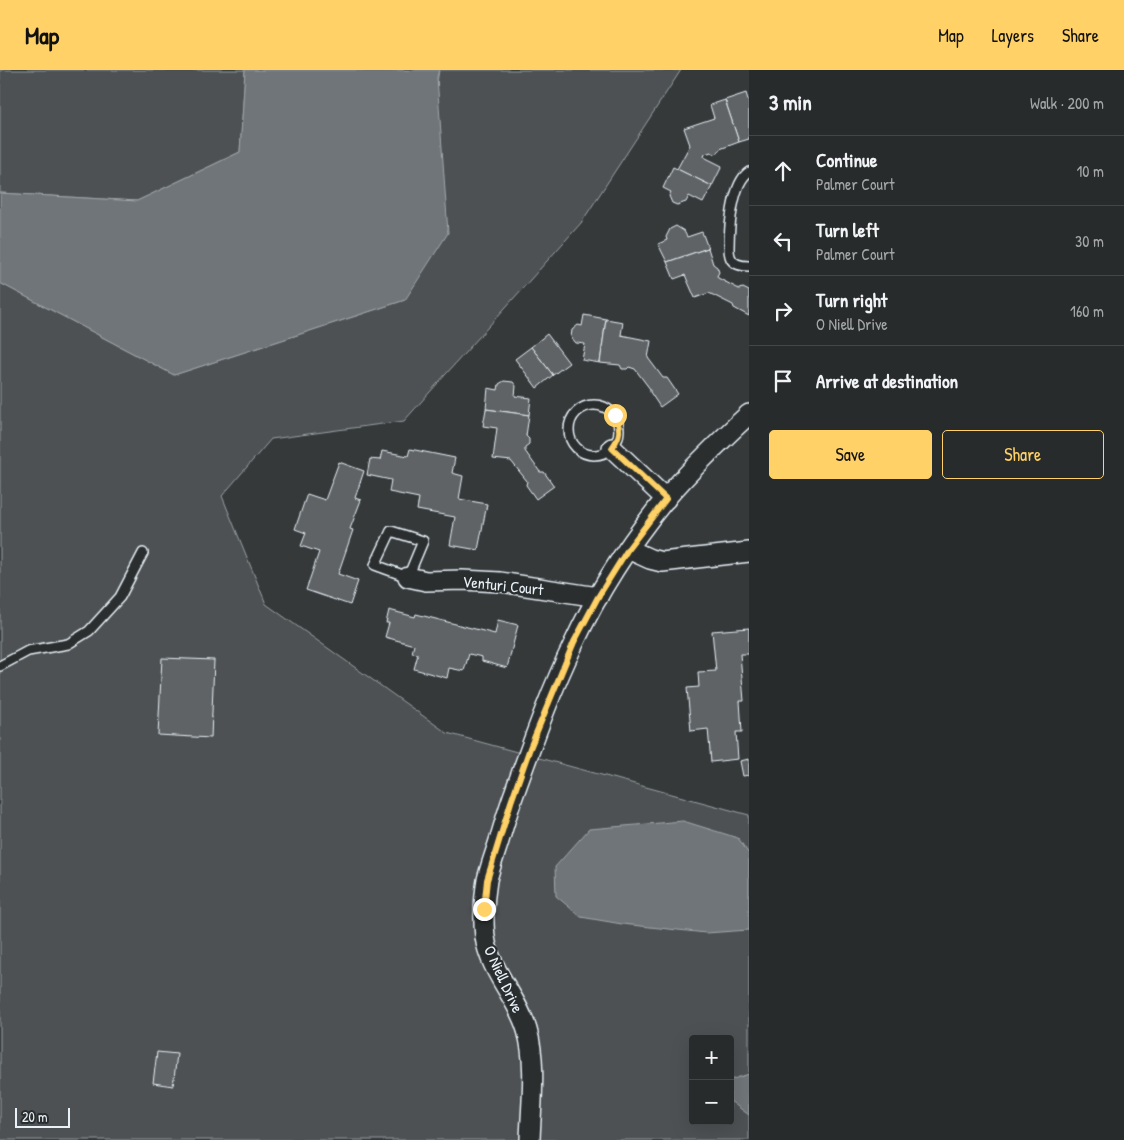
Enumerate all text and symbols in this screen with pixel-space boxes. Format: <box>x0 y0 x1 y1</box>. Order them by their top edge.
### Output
text: Map <box>25 19 59 51</box>
text: Map <box>938 23 964 48</box>
text: Layers <box>992 23 1034 48</box>
text: Share <box>1062 23 1099 48</box>
text: 3 min <box>769 88 812 117</box>
text: Walk · 200 m <box>1030 92 1104 114</box>
text: Continue <box>816 147 877 173</box>
icon: ahead <box>769 157 797 185</box>
text: 10 m <box>1076 160 1104 182</box>
text: Palmer Court <box>816 173 895 195</box>
text: Turn left <box>816 217 879 243</box>
icon: left <box>769 227 797 255</box>
text: 30 m <box>1075 230 1104 252</box>
text: Palmer Court <box>816 243 895 265</box>
text: Turn right <box>816 287 887 313</box>
icon: right <box>769 297 797 325</box>
text: 160 m <box>1070 300 1104 322</box>
text: O Niell Drive <box>816 313 888 335</box>
icon: arrive <box>769 367 797 395</box>
text: Arrive at destination <box>816 368 958 394</box>
route start <box>604 404 627 427</box>
button: Save <box>769 430 932 479</box>
button: Share <box>942 430 1104 479</box>
street label: Venturi Court <box>461 570 545 600</box>
route end <box>473 898 496 921</box>
street label: O Niell Drive <box>479 942 529 1017</box>
map controls <box>689 1035 734 1125</box>
button: + <box>689 1035 734 1080</box>
button: − <box>689 1080 734 1125</box>
scale bar <box>15 1105 70 1128</box>
text: 20 m <box>22 1107 48 1126</box>

